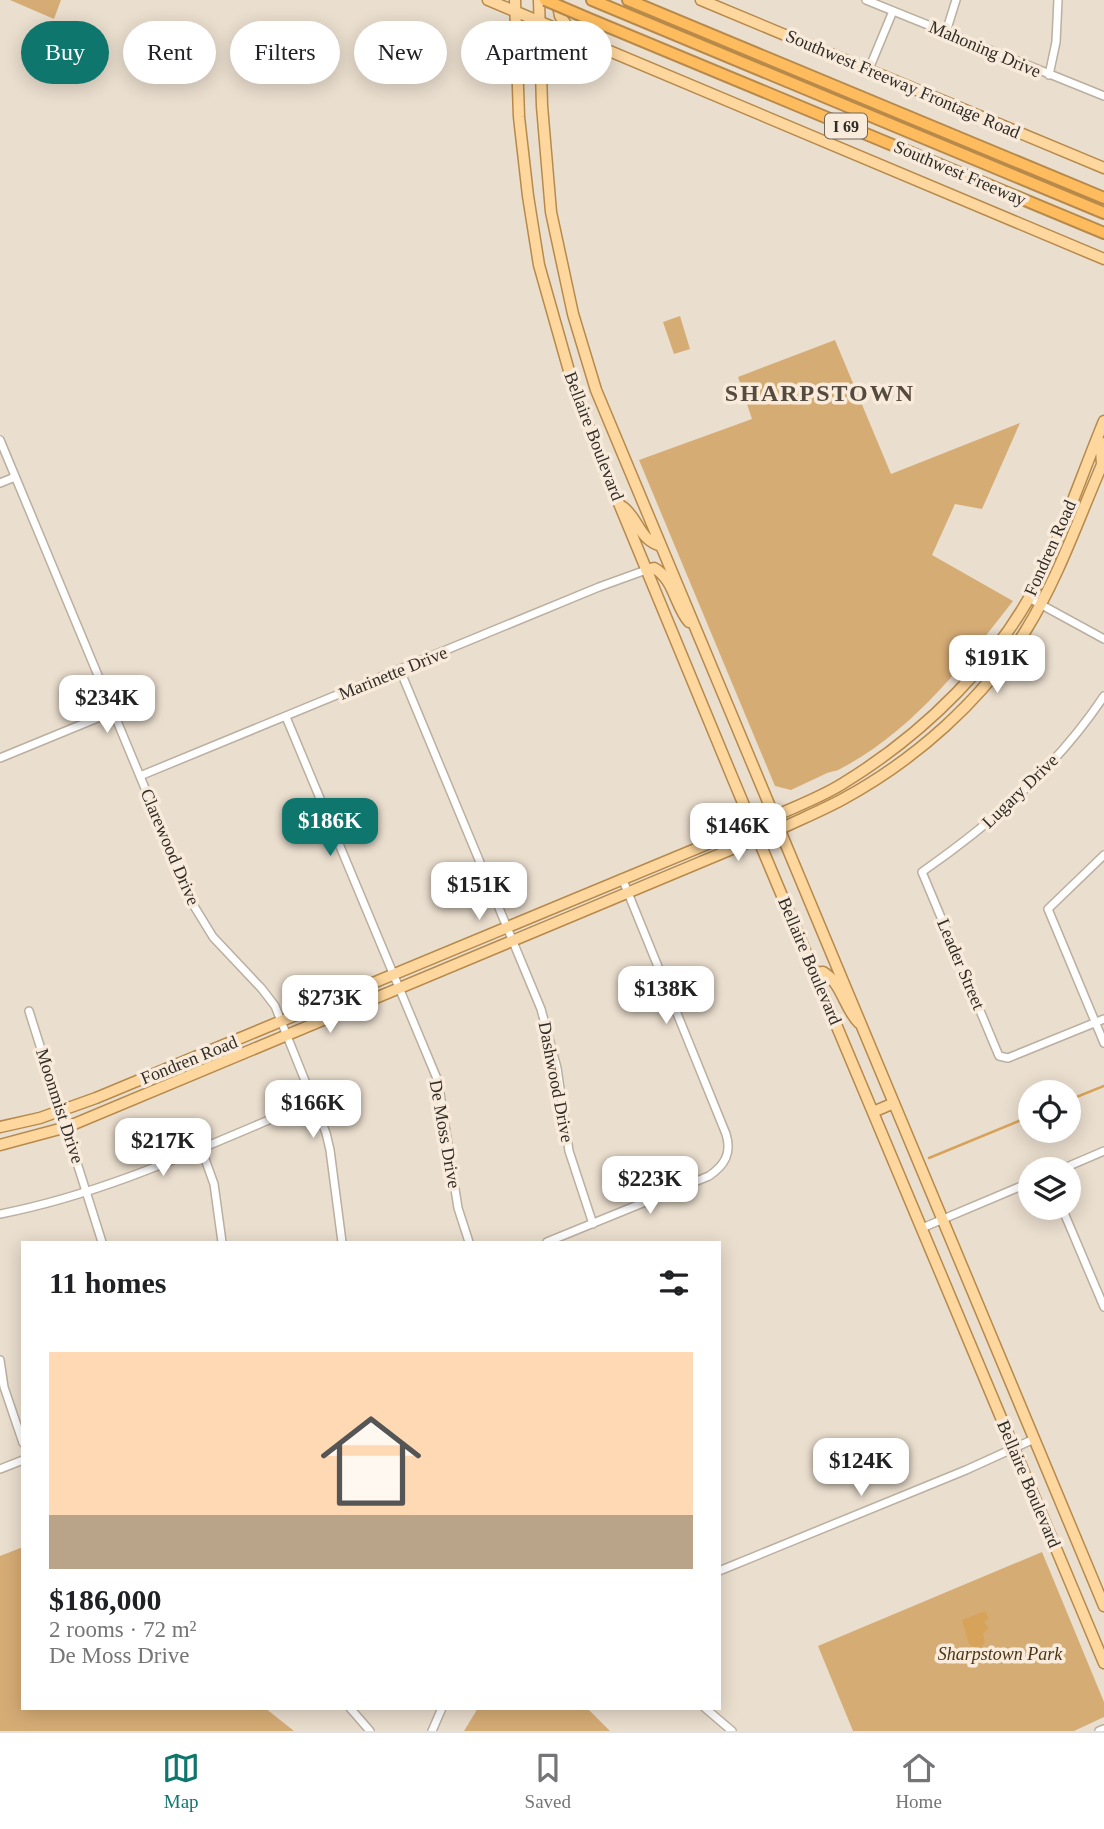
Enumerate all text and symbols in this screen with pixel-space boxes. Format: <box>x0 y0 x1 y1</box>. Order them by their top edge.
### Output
street label: Mahoning Drive <box>926 16 1044 82</box>
chip: Buy <box>21 21 109 84</box>
chip: Rent <box>123 21 216 84</box>
chip: Filters <box>230 21 340 84</box>
chip: New <box>354 21 447 84</box>
chip: Apartment <box>461 21 612 84</box>
street label: Southwest Freeway Frontage Road <box>783 25 1023 143</box>
road number: I 69 <box>825 114 867 138</box>
street label: Southwest Freeway <box>891 136 1029 210</box>
street label: Bellaire Boulevard <box>560 369 628 503</box>
district label: SHARPSTOWN <box>725 380 915 406</box>
street label: Fondren Road <box>1020 497 1080 599</box>
pin: $191K <box>948 636 1046 695</box>
street label: Marinette Drive <box>336 642 450 704</box>
text: $191K <box>965 645 1029 670</box>
pin: $234K <box>58 676 156 735</box>
text: $234K <box>75 685 139 710</box>
street label: Lugary Drive <box>978 750 1062 832</box>
street label: Clarewood Drive <box>136 786 204 908</box>
pin: $186K <box>281 798 379 858</box>
pin: $146K <box>689 804 787 863</box>
text: $186K <box>298 808 362 833</box>
text: $146K <box>706 813 770 838</box>
pin: $151K <box>430 862 528 922</box>
text: $151K <box>447 872 511 897</box>
street label: Bellaire Boulevard <box>774 894 846 1028</box>
street label: Leader Street <box>933 916 989 1012</box>
pin: $138K <box>617 967 715 1026</box>
pin: $273K <box>281 976 379 1035</box>
text: $138K <box>634 976 698 1001</box>
text: $273K <box>298 985 362 1010</box>
street label: Dashwood Drive <box>534 1020 578 1144</box>
street label: Fondren Road <box>138 1032 240 1088</box>
street label: Moonmist Drive <box>32 1046 88 1166</box>
street label: De Moss Drive <box>426 1078 464 1190</box>
pin: $166K <box>264 1080 362 1140</box>
map controls <box>1018 1080 1081 1220</box>
button: locate <box>1018 1080 1081 1143</box>
text: $166K <box>281 1090 345 1115</box>
pin: $217K <box>114 1118 212 1178</box>
text: $217K <box>131 1128 195 1153</box>
pin: $223K <box>601 1156 699 1216</box>
button: layers <box>1018 1157 1081 1220</box>
text: $223K <box>618 1166 682 1191</box>
icon: filters <box>655 1264 693 1302</box>
text: 11 homes <box>49 1266 167 1299</box>
icon: home <box>308 1398 434 1524</box>
street label: Bellaire Boulevard <box>993 1417 1065 1551</box>
pin: $124K <box>812 1438 910 1498</box>
text: $124K <box>829 1448 893 1473</box>
text: $186,000 <box>49 1583 162 1616</box>
text: 2 rooms · 72 m² <box>49 1617 196 1642</box>
text: De Moss Drive <box>49 1643 190 1668</box>
park label: Sharpstown Park <box>938 1644 1063 1664</box>
tab: Map <box>162 1749 200 1813</box>
tab: Saved <box>525 1749 571 1813</box>
tab: Home <box>895 1749 942 1813</box>

